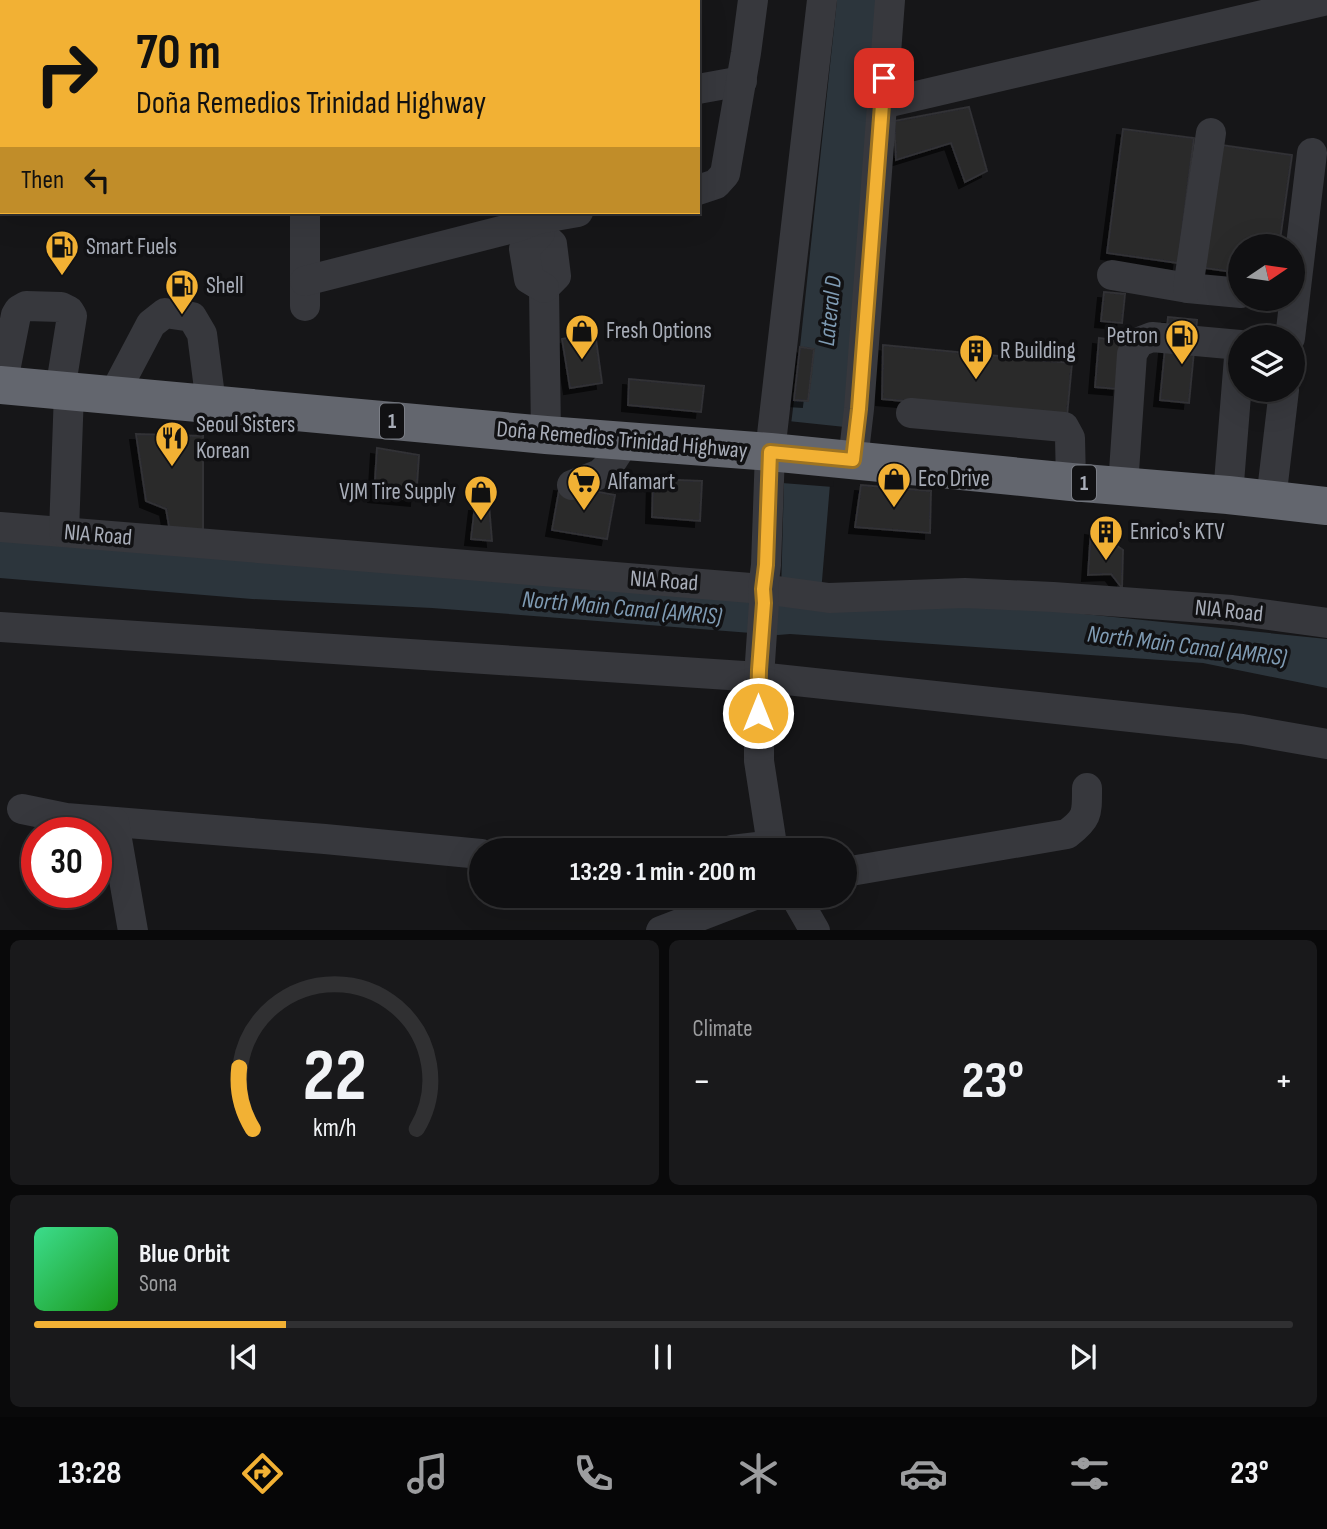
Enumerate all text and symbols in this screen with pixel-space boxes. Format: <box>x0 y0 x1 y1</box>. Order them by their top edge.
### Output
text: 70 m <box>136 24 221 83</box>
icon: right <box>21 28 112 119</box>
pin <box>854 48 914 108</box>
icon: arrive <box>865 59 903 97</box>
text: Doña Remedios Trinidad Highway <box>136 84 486 123</box>
icon: left <box>78 161 116 199</box>
text: Then <box>21 165 64 196</box>
fuel station icon: Smart Fuels <box>43 228 81 277</box>
place label: Smart Fuels <box>86 233 177 261</box>
north arrow <box>1228 234 1306 312</box>
map controls <box>1228 234 1305 402</box>
fuel station icon: Shell <box>163 267 201 316</box>
place label: Shell <box>206 272 244 300</box>
water label: Lateral D <box>812 274 848 348</box>
shop icon: Fresh Options <box>563 312 601 361</box>
place label: Fresh Options <box>606 317 712 345</box>
fuel station icon: Petron <box>1163 317 1201 366</box>
place label: Petron <box>1106 322 1158 350</box>
button: layers <box>1228 325 1305 402</box>
building icon: R Building <box>957 332 995 381</box>
place label: R Building <box>1000 337 1076 365</box>
road number: 1 <box>380 404 404 438</box>
place label: Seoul Sisters Korean <box>196 411 295 465</box>
street label: Doña Remedios Trinidad Highway <box>495 415 749 465</box>
restaurant icon: Seoul Sisters Korean <box>153 419 191 468</box>
shop icon: Eco Drive <box>875 460 913 509</box>
supermarket icon: Alfamart <box>565 463 603 512</box>
place label: Eco Drive <box>918 465 990 493</box>
road number: 1 <box>1072 466 1096 500</box>
place label: Alfamart <box>607 468 675 496</box>
shop icon: VJM Tire Supply <box>462 473 500 522</box>
place label: VJM Tire Supply <box>339 478 456 506</box>
building icon: Enrico's KTV <box>1087 513 1125 562</box>
street label: NIA Road <box>63 518 133 552</box>
place label: Enrico's KTV <box>1130 518 1225 546</box>
street label: NIA Road <box>629 565 699 597</box>
water label: North Main Canal (AMRIS) <box>521 585 724 631</box>
street label: NIA Road <box>1194 594 1264 628</box>
water label: North Main Canal (AMRIS) <box>1086 619 1289 673</box>
position arrow <box>721 676 795 750</box>
speed limit sign: 30 <box>21 817 112 908</box>
text: 13:29 · 1 min · 200 m <box>570 857 756 888</box>
text: Climate <box>693 1015 752 1043</box>
text: 22 <box>302 1033 366 1121</box>
text: 23° <box>962 1050 1024 1113</box>
text: − <box>693 1059 711 1104</box>
text: + <box>1274 1059 1293 1104</box>
text: km/h <box>313 1112 356 1143</box>
text: Blue Orbit <box>139 1239 230 1270</box>
text: Sona <box>139 1270 177 1298</box>
icon: previous <box>225 1338 263 1376</box>
icon: pause <box>644 1338 682 1376</box>
icon: next <box>1064 1338 1102 1376</box>
icon: directions <box>238 1449 287 1498</box>
icon: music <box>403 1449 452 1498</box>
icon: phone <box>569 1449 618 1498</box>
icon: climate <box>734 1449 783 1498</box>
icon: car <box>899 1449 948 1498</box>
icon: filters <box>1065 1449 1114 1498</box>
text: 13:28 <box>58 1454 121 1493</box>
text: 23° <box>1230 1454 1269 1493</box>

